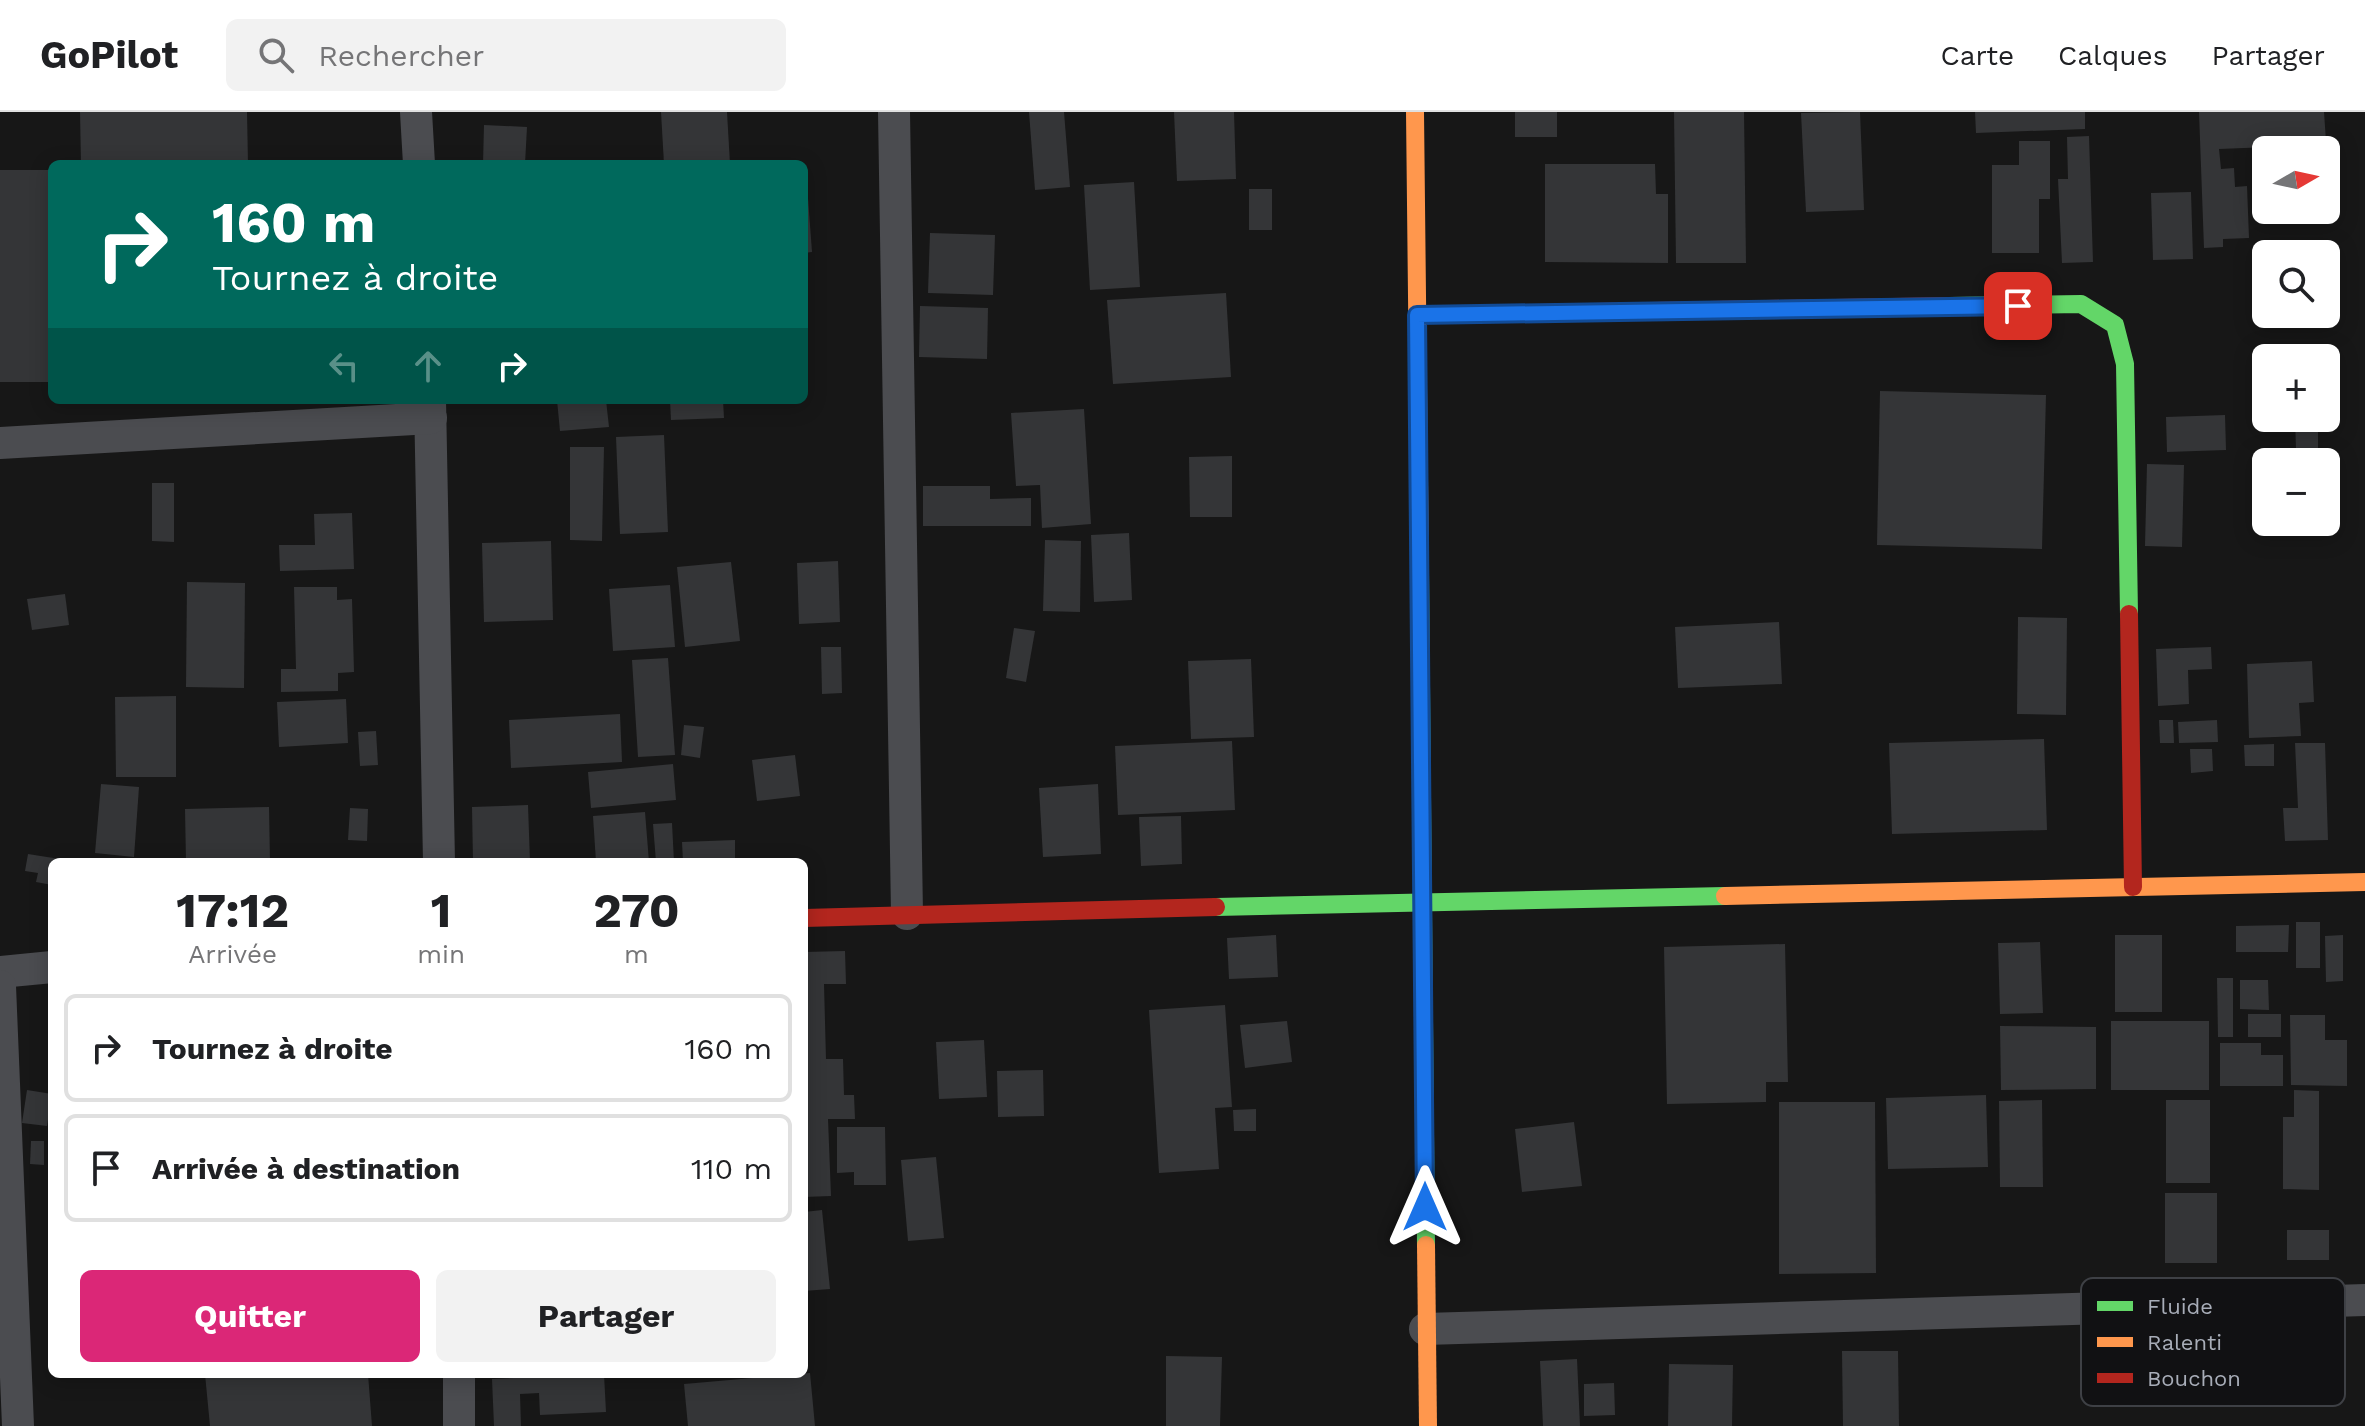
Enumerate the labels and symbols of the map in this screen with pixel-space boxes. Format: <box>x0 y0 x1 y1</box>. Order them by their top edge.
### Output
north arrow <box>2252 136 2340 224</box>
pin <box>1984 272 2052 340</box>
position arrow <box>1383 1165 1467 1249</box>
legend <box>2081 1278 2345 1406</box>
text: Fluide <box>2147 1294 2213 1319</box>
text: Ralenti <box>2147 1330 2222 1355</box>
text: Bouchon <box>2147 1366 2241 1391</box>

